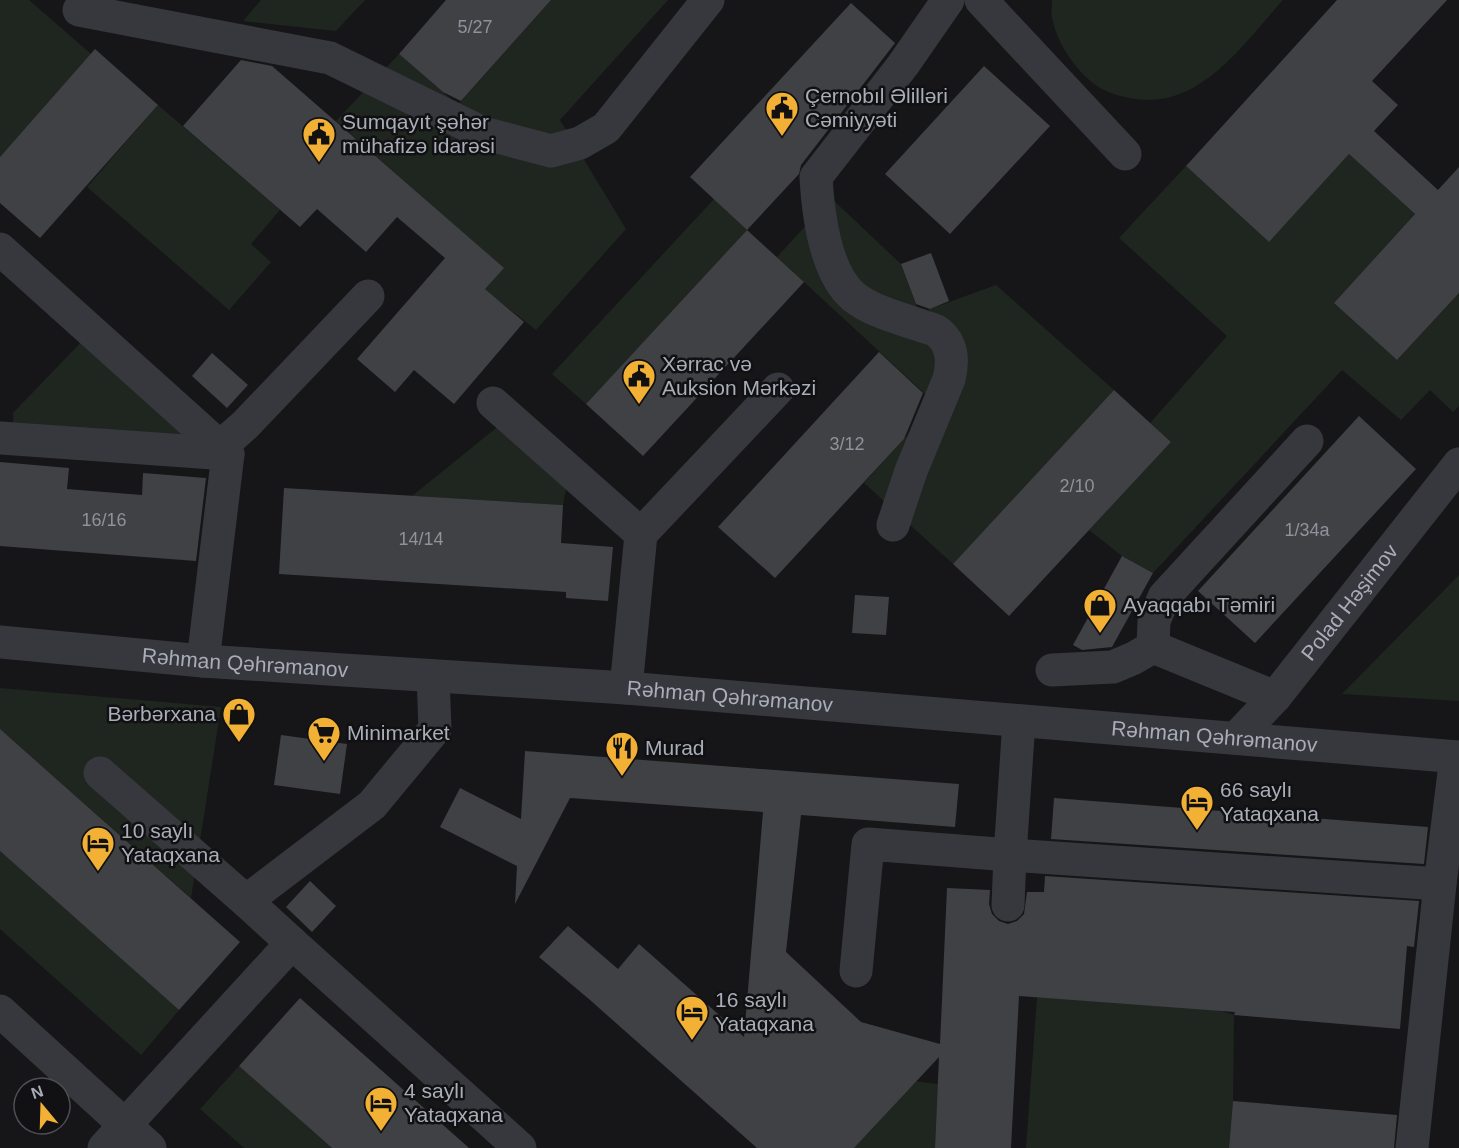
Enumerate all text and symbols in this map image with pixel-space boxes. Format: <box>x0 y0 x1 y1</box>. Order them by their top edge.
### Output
house number: 5/27 <box>457 17 493 37</box>
place label: Çernobıl Əlilləri Cəmiyyəti <box>805 84 948 131</box>
public building icon: Çernobıl Əlilləri Cəmiyyəti <box>764 90 800 137</box>
place label: Sumqayıt şəhər mühafizə idarəsi <box>342 110 495 157</box>
public building icon: Sumqayıt şəhər mühafizə idarəsi <box>301 116 337 163</box>
place label: Xərrac və Auksion Mərkəzi <box>662 352 816 399</box>
public building icon: Xərrac və Auksion Mərkəzi <box>621 358 657 405</box>
house number: 3/12 <box>829 434 865 454</box>
house number: 2/10 <box>1059 476 1095 496</box>
house number: 16/16 <box>81 510 127 530</box>
house number: 1/34a <box>1284 520 1331 540</box>
house number: 14/14 <box>398 529 444 549</box>
street label: Polad Həşimov <box>1296 539 1402 665</box>
shop icon: Ayaqqabı Təmiri <box>1082 587 1118 634</box>
place label: Ayaqqabı Təmiri <box>1123 593 1275 616</box>
street label: Rəhman Qəhrəmanov <box>141 643 349 681</box>
street label: Rəhman Qəhrəmanov <box>626 676 834 716</box>
shop icon: Bərbərxana <box>221 696 257 743</box>
place label: Bərbərxana <box>107 702 216 725</box>
supermarket icon: Minimarket <box>306 715 342 762</box>
street label: Rəhman Qəhrəmanov <box>1110 716 1319 756</box>
place label: Minimarket <box>347 721 450 744</box>
restaurant icon: Murad <box>604 730 640 777</box>
place label: Murad <box>645 736 705 759</box>
place label: 66 saylı Yataqxana <box>1220 778 1319 825</box>
hotel icon: 66 saylı Yataqxana <box>1179 784 1215 831</box>
place label: 10 saylı Yataqxana <box>121 819 220 866</box>
hotel icon: 10 saylı Yataqxana <box>80 825 116 872</box>
place label: 16 saylı Yataqxana <box>715 988 814 1035</box>
hotel icon: 16 saylı Yataqxana <box>674 994 710 1041</box>
north arrow <box>12 1076 72 1136</box>
place label: 4 saylı Yataqxana <box>404 1079 503 1126</box>
text: N <box>29 1082 46 1102</box>
hotel icon: 4 saylı Yataqxana <box>363 1085 399 1132</box>

